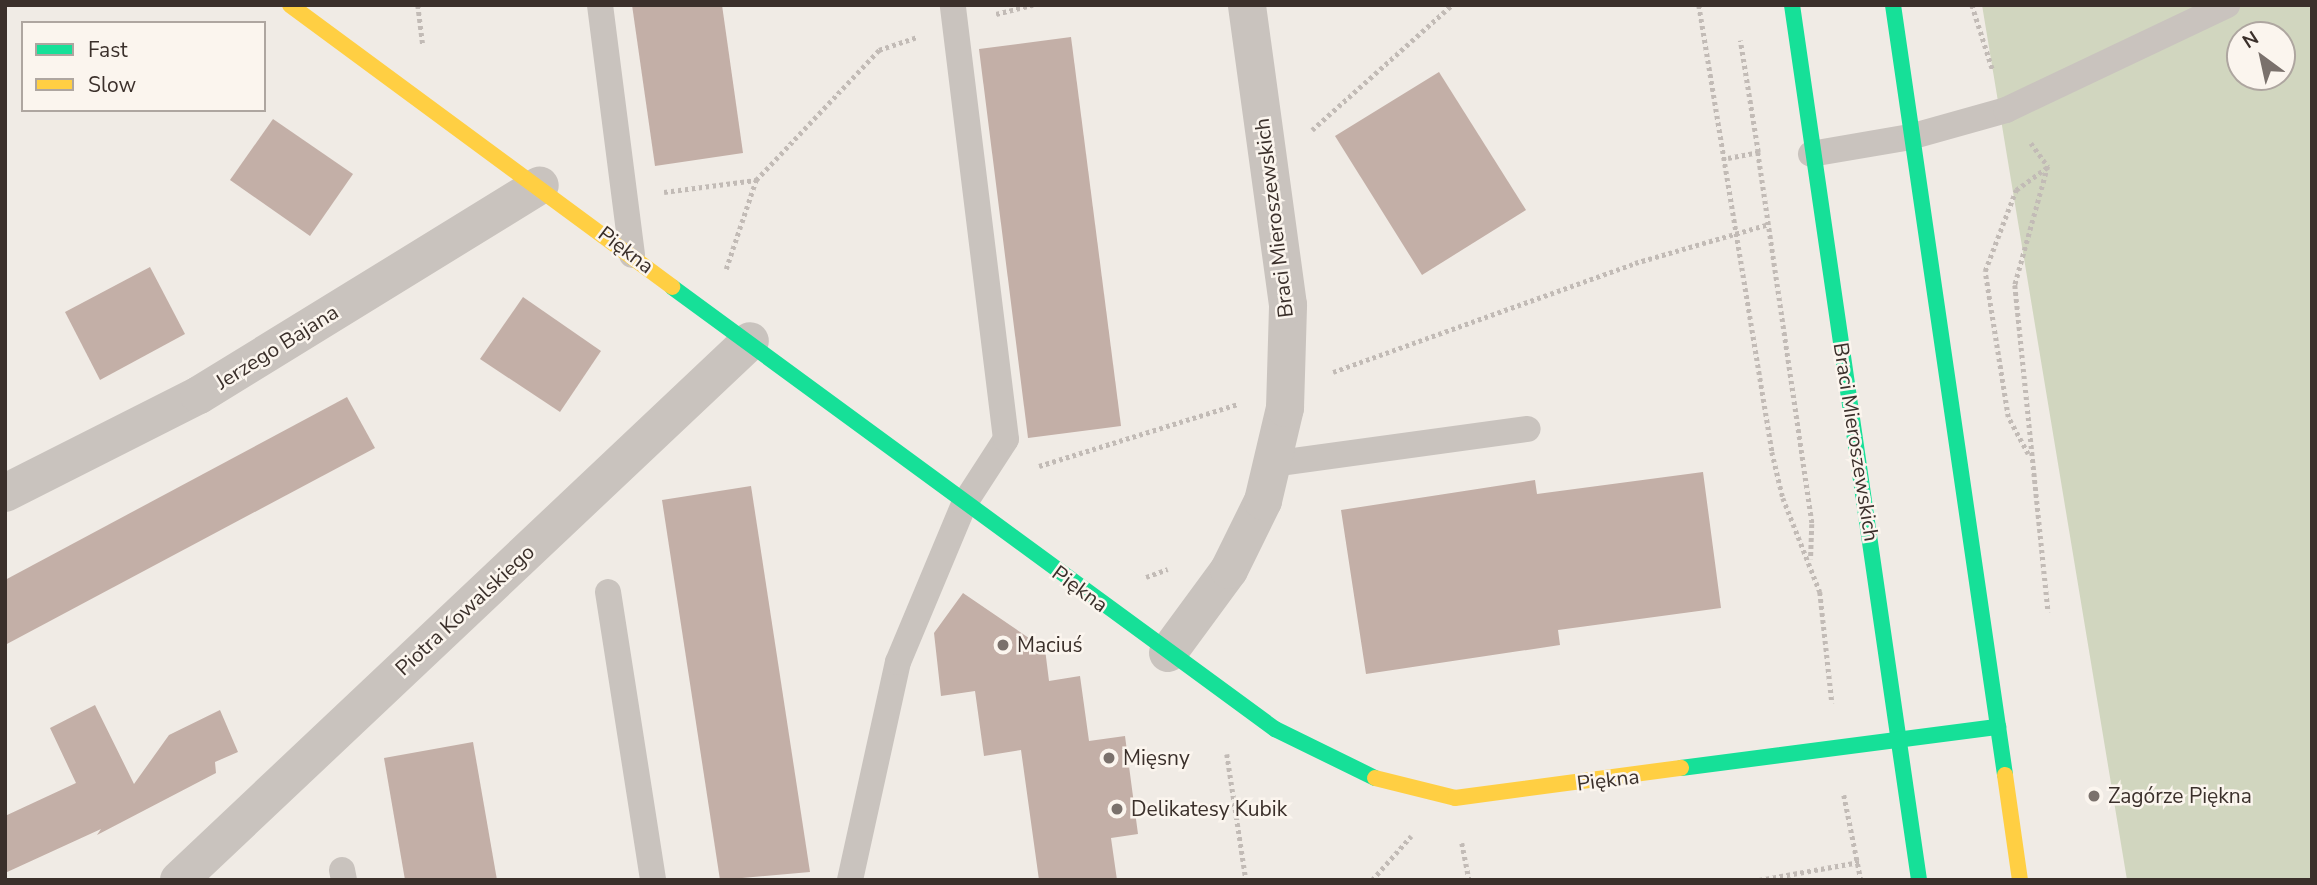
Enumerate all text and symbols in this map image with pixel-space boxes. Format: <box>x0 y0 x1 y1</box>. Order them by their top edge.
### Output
legend <box>21 21 266 112</box>
north arrow <box>2226 21 2296 91</box>
text: N <box>2238 25 2264 55</box>
text: Fast <box>88 36 128 64</box>
text: Slow <box>88 71 136 99</box>
street label: Braci Mieroszewskich <box>1249 117 1299 319</box>
street label: Piękna <box>593 221 659 279</box>
street label: Jerzego Bajana <box>211 299 343 395</box>
street label: Braci Mieroszewskich <box>1828 341 1884 543</box>
street label: Piotra Kowalskiego <box>390 539 540 681</box>
street label: Piękna <box>1047 560 1113 618</box>
place label: Maciuś <box>1017 632 1083 658</box>
marker: Maciuś <box>995 637 1011 653</box>
place label: Mięsny <box>1123 745 1190 771</box>
marker: Mięsny <box>1101 750 1117 766</box>
street label: Piękna <box>1575 764 1641 796</box>
place label: Zagórze Piękna <box>2108 783 2252 809</box>
marker: Zagórze Piękna <box>2086 788 2102 804</box>
place label: Delikatesy Kubik <box>1131 796 1287 822</box>
marker: Delikatesy Kubik <box>1109 801 1125 817</box>

